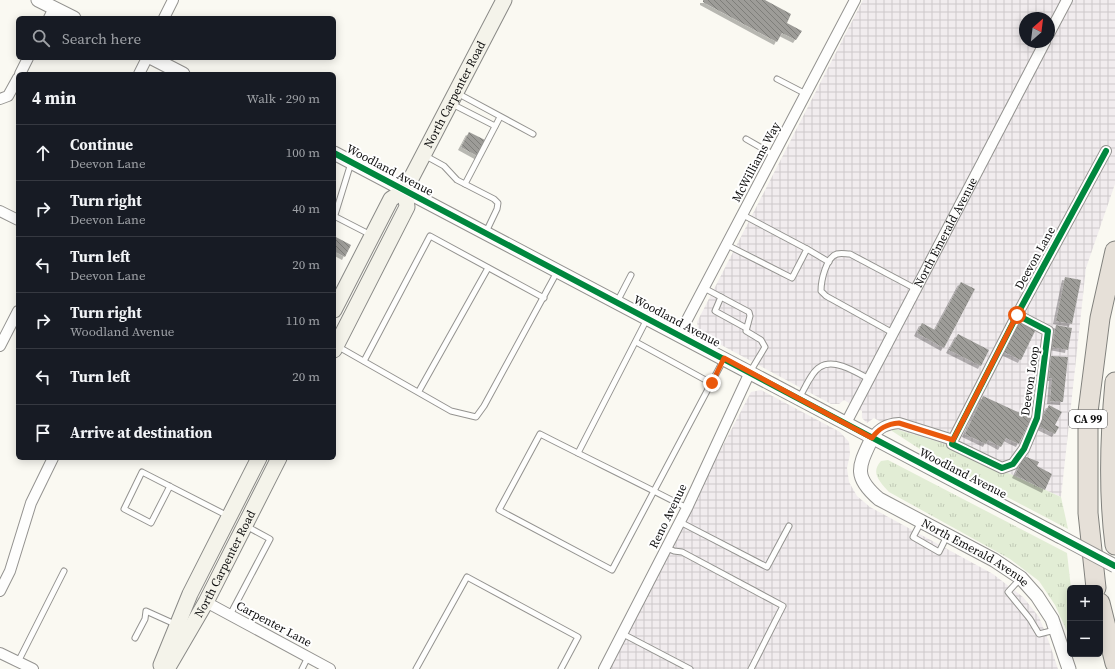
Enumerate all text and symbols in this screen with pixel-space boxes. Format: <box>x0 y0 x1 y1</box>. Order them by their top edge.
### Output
north arrow <box>1019 12 1055 48</box>
search box <box>16 16 336 60</box>
icon: search <box>30 27 52 49</box>
text: Search here <box>62 28 141 49</box>
street label: North Carpenter Road <box>420 38 489 151</box>
text: 4 min <box>32 86 76 110</box>
text: Walk · 290 m <box>247 90 320 107</box>
street label: McWilliams Way <box>728 118 784 205</box>
text: Continue <box>70 134 133 155</box>
street label: Woodland Avenue <box>344 140 436 200</box>
icon: ahead <box>32 142 54 164</box>
text: 100 m <box>286 144 320 161</box>
text: Deevon Lane <box>70 155 146 172</box>
street label: North Emerald Avenue <box>910 174 981 290</box>
text: Turn right <box>70 190 142 211</box>
icon: right <box>32 198 54 220</box>
text: 40 m <box>292 200 320 217</box>
text: Deevon Lane <box>70 211 146 228</box>
street label: Deevon Lane <box>1011 224 1059 292</box>
text: Turn left <box>70 246 130 267</box>
icon: left <box>32 254 54 276</box>
text: 20 m <box>292 256 320 273</box>
text: Deevon Lane <box>70 267 146 284</box>
street label: Woodland Avenue <box>631 291 723 351</box>
text: Turn right <box>70 302 142 323</box>
route start <box>1008 306 1026 324</box>
icon: right <box>32 310 54 332</box>
text: 110 m <box>286 312 320 329</box>
text: Woodland Avenue <box>70 323 174 340</box>
street label: Deevon Loop <box>1017 345 1043 417</box>
icon: left <box>32 366 54 388</box>
text: Turn left <box>70 366 130 387</box>
text: 20 m <box>292 368 320 385</box>
route end <box>703 374 721 392</box>
road number: CA 99 <box>1069 410 1107 428</box>
icon: arrive <box>32 422 54 444</box>
text: Arrive at destination <box>70 422 212 443</box>
street label: Woodland Avenue <box>916 444 1010 502</box>
street label: Reno Avenue <box>645 481 691 551</box>
street label: North Carpenter Road <box>191 507 259 621</box>
street label: North Emerald Avenue <box>919 515 1033 590</box>
map controls <box>1067 585 1103 657</box>
button: + <box>1067 585 1103 621</box>
street label: Carpenter Lane <box>233 597 315 651</box>
button: − <box>1067 621 1103 657</box>

